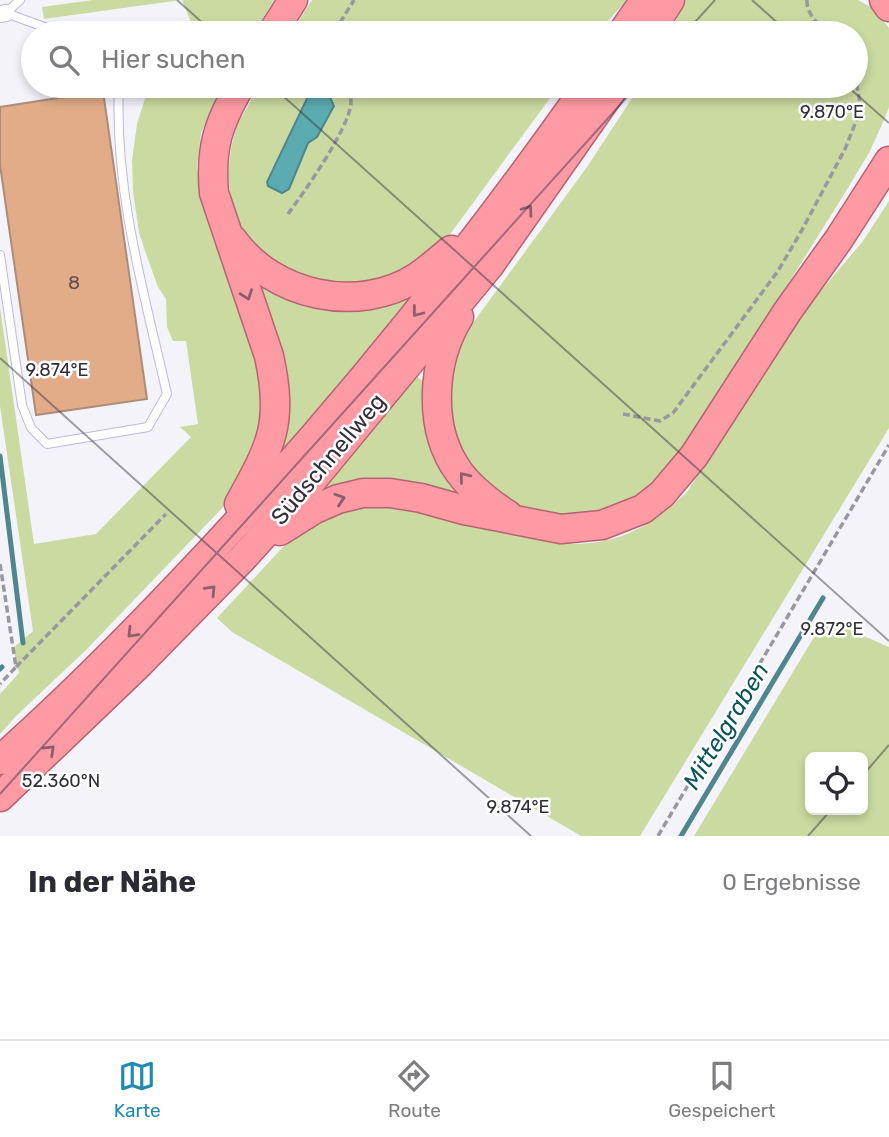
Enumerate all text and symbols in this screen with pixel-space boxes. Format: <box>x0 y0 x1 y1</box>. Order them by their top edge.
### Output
search box <box>21 21 868 98</box>
icon: search <box>45 41 83 79</box>
text: Hier suchen <box>101 44 246 75</box>
text: 9.870°E <box>800 101 864 123</box>
one-way arrow <box>520 205 532 218</box>
house number: 8 <box>68 271 80 294</box>
one-way arrow <box>239 289 253 301</box>
one-way arrow <box>412 304 425 316</box>
text: 9.874°E <box>25 359 89 381</box>
street label: Südschnellweg <box>265 388 391 530</box>
one-way arrow <box>459 472 472 484</box>
one-way arrow <box>334 493 346 507</box>
one-way arrow <box>203 585 216 598</box>
text: 9.872°E <box>800 618 864 640</box>
one-way arrow <box>128 625 141 638</box>
water label: Mittelgraben <box>677 658 775 794</box>
one-way arrow <box>42 746 55 759</box>
map controls <box>805 752 868 815</box>
button: locate <box>805 752 868 815</box>
text: 52.360°N <box>22 770 100 792</box>
text: 9.874°E <box>486 796 550 818</box>
text: In der Nähe <box>28 864 196 900</box>
text: 0 Ergebnisse <box>722 868 861 896</box>
tab: Karte <box>114 1057 161 1122</box>
tab: Route <box>388 1057 441 1122</box>
tab: Gespeichert <box>668 1057 775 1122</box>

